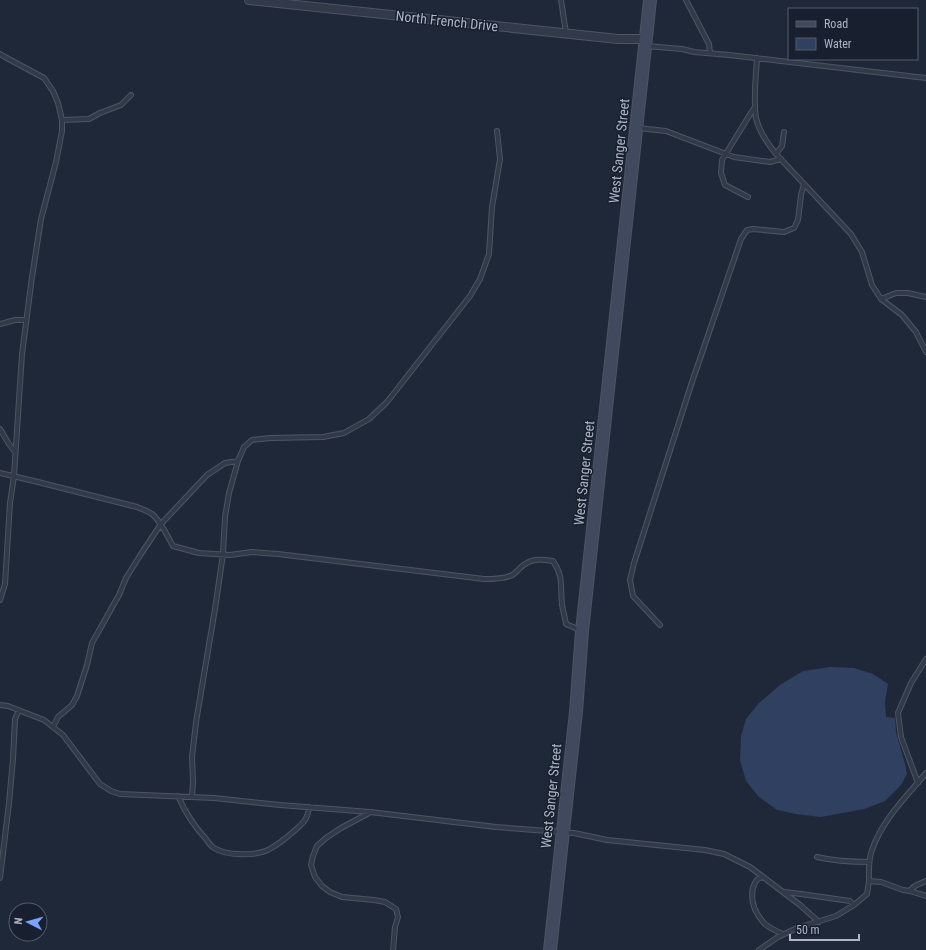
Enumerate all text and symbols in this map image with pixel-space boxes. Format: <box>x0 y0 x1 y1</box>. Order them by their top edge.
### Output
street label: North French Drive <box>395 8 499 34</box>
legend <box>788 8 918 60</box>
text: Road <box>824 17 848 31</box>
text: Water <box>824 37 852 51</box>
street label: West Sanger Street <box>606 98 632 204</box>
street label: West Sanger Street <box>571 420 597 526</box>
street label: West Sanger Street <box>538 743 564 849</box>
north arrow <box>8 902 48 942</box>
scale bar <box>790 916 859 942</box>
text: N <box>12 917 25 925</box>
text: 50 m <box>796 923 820 937</box>

